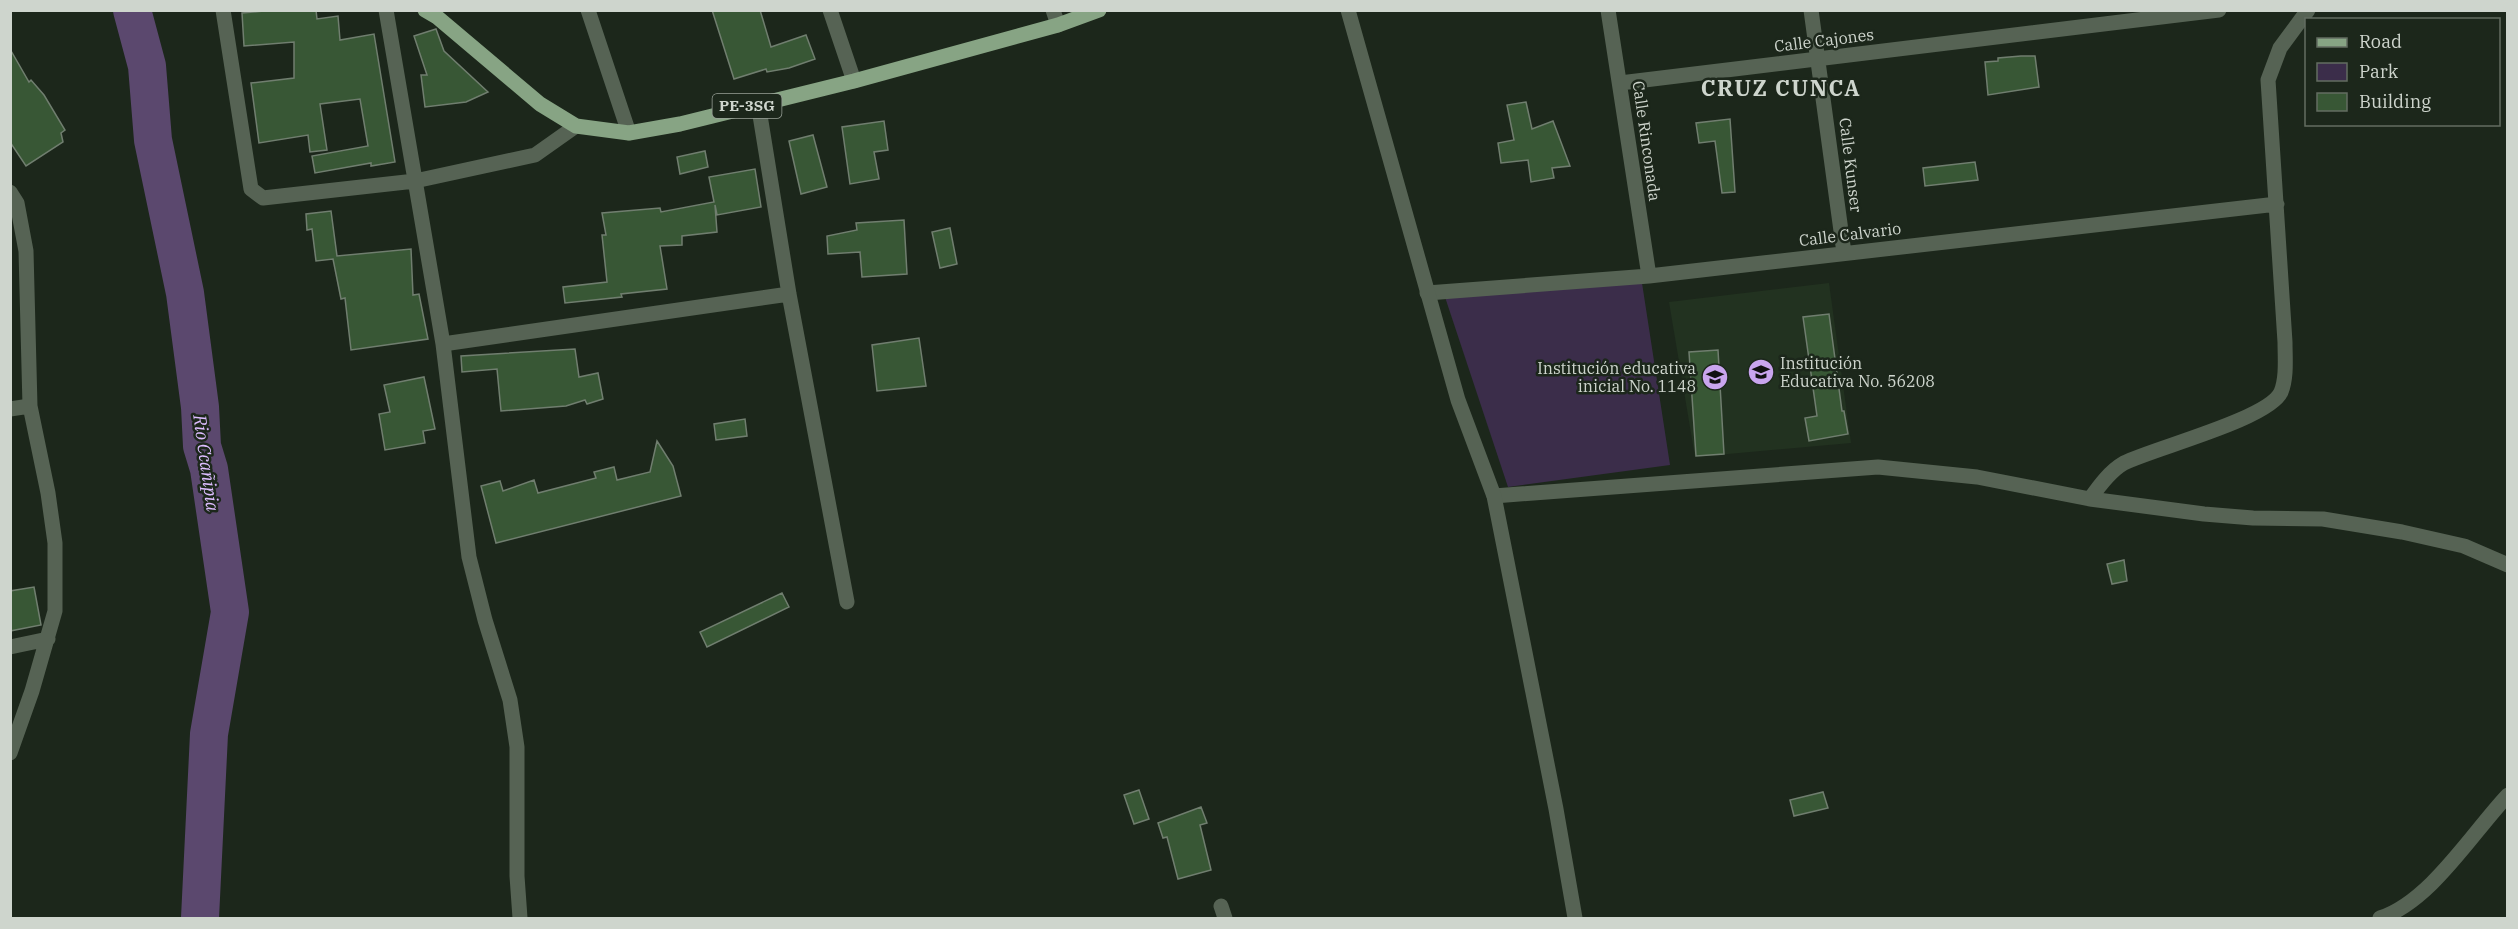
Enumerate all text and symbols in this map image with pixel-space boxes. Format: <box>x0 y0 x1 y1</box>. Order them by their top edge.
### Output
legend <box>2305 18 2500 126</box>
street label: Calle Cajones <box>1773 24 1875 56</box>
text: Road <box>2359 30 2402 53</box>
text: Park <box>2359 60 2399 83</box>
district label: CRUZ CUNCA <box>1701 73 1861 102</box>
street label: Calle Rinconada <box>1629 79 1665 203</box>
text: Building <box>2359 90 2431 113</box>
road number: PE-3SG <box>712 94 782 118</box>
street label: Calle Kunser <box>1835 116 1867 214</box>
street label: Calle Calvario <box>1798 218 1902 250</box>
place label: Institución Educativa No. 56208 <box>1780 353 1935 391</box>
school or university icon: Institución Educativa No. 56208 <box>1746 357 1776 387</box>
place label: Institución educativa inicial No. 1148 <box>1537 358 1696 396</box>
school or university icon: Institución educativa inicial No. 1148 <box>1700 362 1730 392</box>
water label: Rio Ccañipia <box>188 412 225 513</box>

